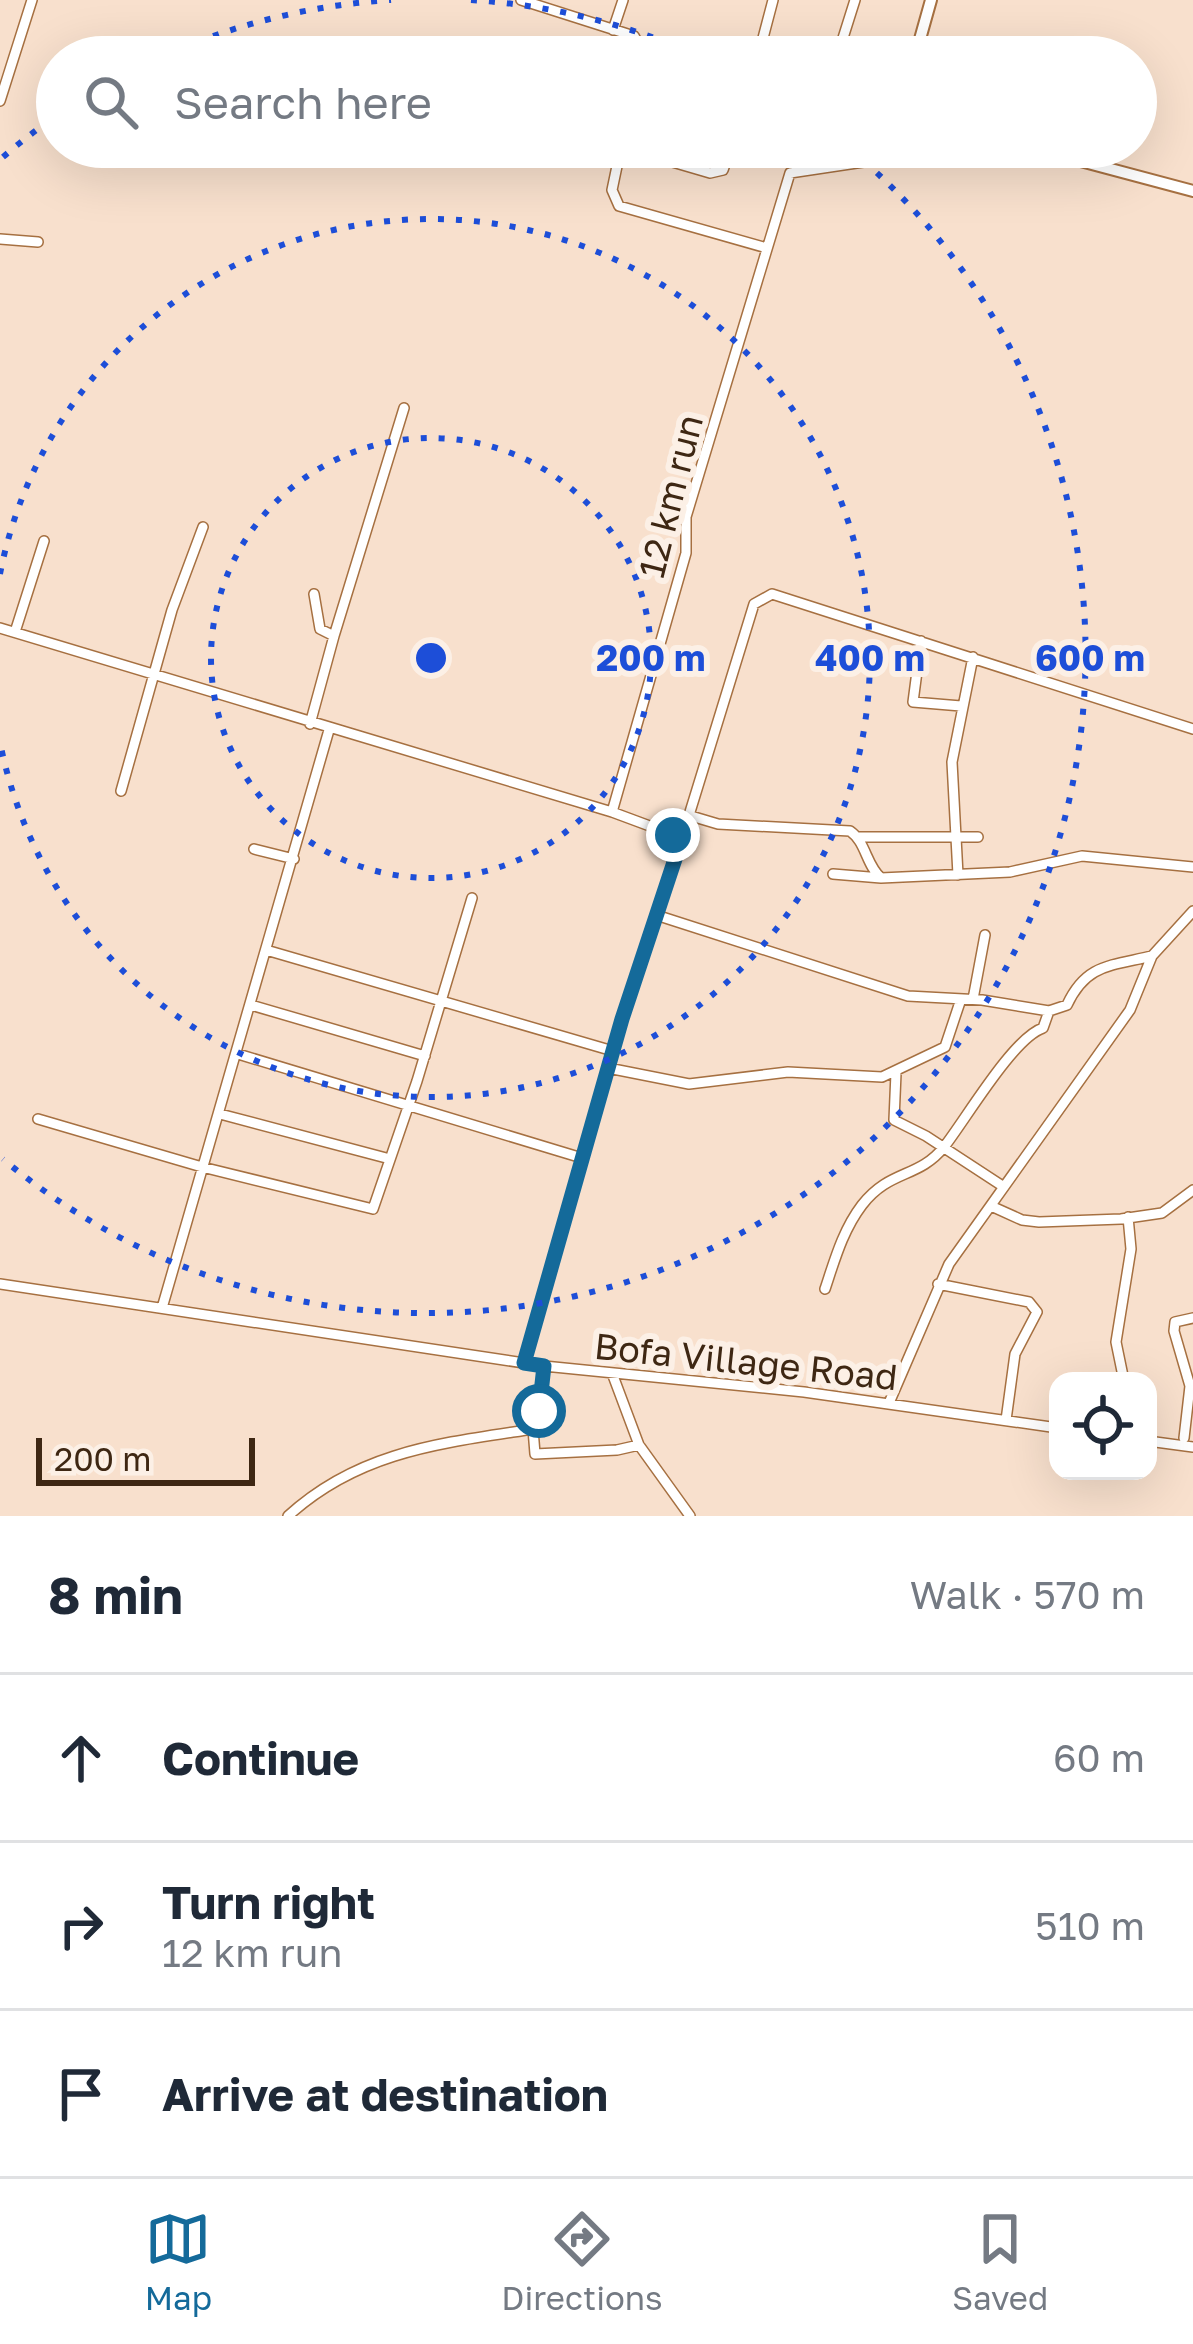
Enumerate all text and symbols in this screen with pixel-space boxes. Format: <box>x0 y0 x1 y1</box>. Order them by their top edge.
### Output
search box <box>36 36 1157 168</box>
icon: search <box>78 69 144 135</box>
text: Search here <box>174 75 432 129</box>
street label: 12 km run <box>629 410 711 582</box>
text: 200 m <box>596 636 706 679</box>
text: 400 m <box>815 636 925 679</box>
text: 600 m <box>1035 636 1145 679</box>
centre of rings <box>410 637 452 679</box>
route end <box>646 808 700 862</box>
street label: Bofa Village Road <box>592 1324 900 1398</box>
map controls <box>1049 1372 1157 1480</box>
button: locate <box>1049 1372 1157 1480</box>
route start <box>512 1384 566 1438</box>
scale bar <box>36 1432 255 1485</box>
text: 200 m <box>54 1439 152 1478</box>
text: 8 min <box>48 1564 183 1625</box>
text: Walk · 570 m <box>910 1571 1145 1618</box>
icon: ahead <box>48 1725 114 1791</box>
text: Continue <box>162 1731 359 1785</box>
text: 60 m <box>1053 1734 1145 1781</box>
text: Turn right <box>162 1875 375 1929</box>
icon: right <box>48 1893 114 1959</box>
text: 510 m <box>1035 1902 1145 1949</box>
text: 12 km run <box>162 1929 342 1976</box>
icon: arrive <box>48 2061 114 2127</box>
text: Arrive at destination <box>162 2067 608 2121</box>
tab: Map <box>145 2206 212 2317</box>
tab: Directions <box>501 2206 663 2317</box>
tab: Saved <box>952 2206 1048 2317</box>

